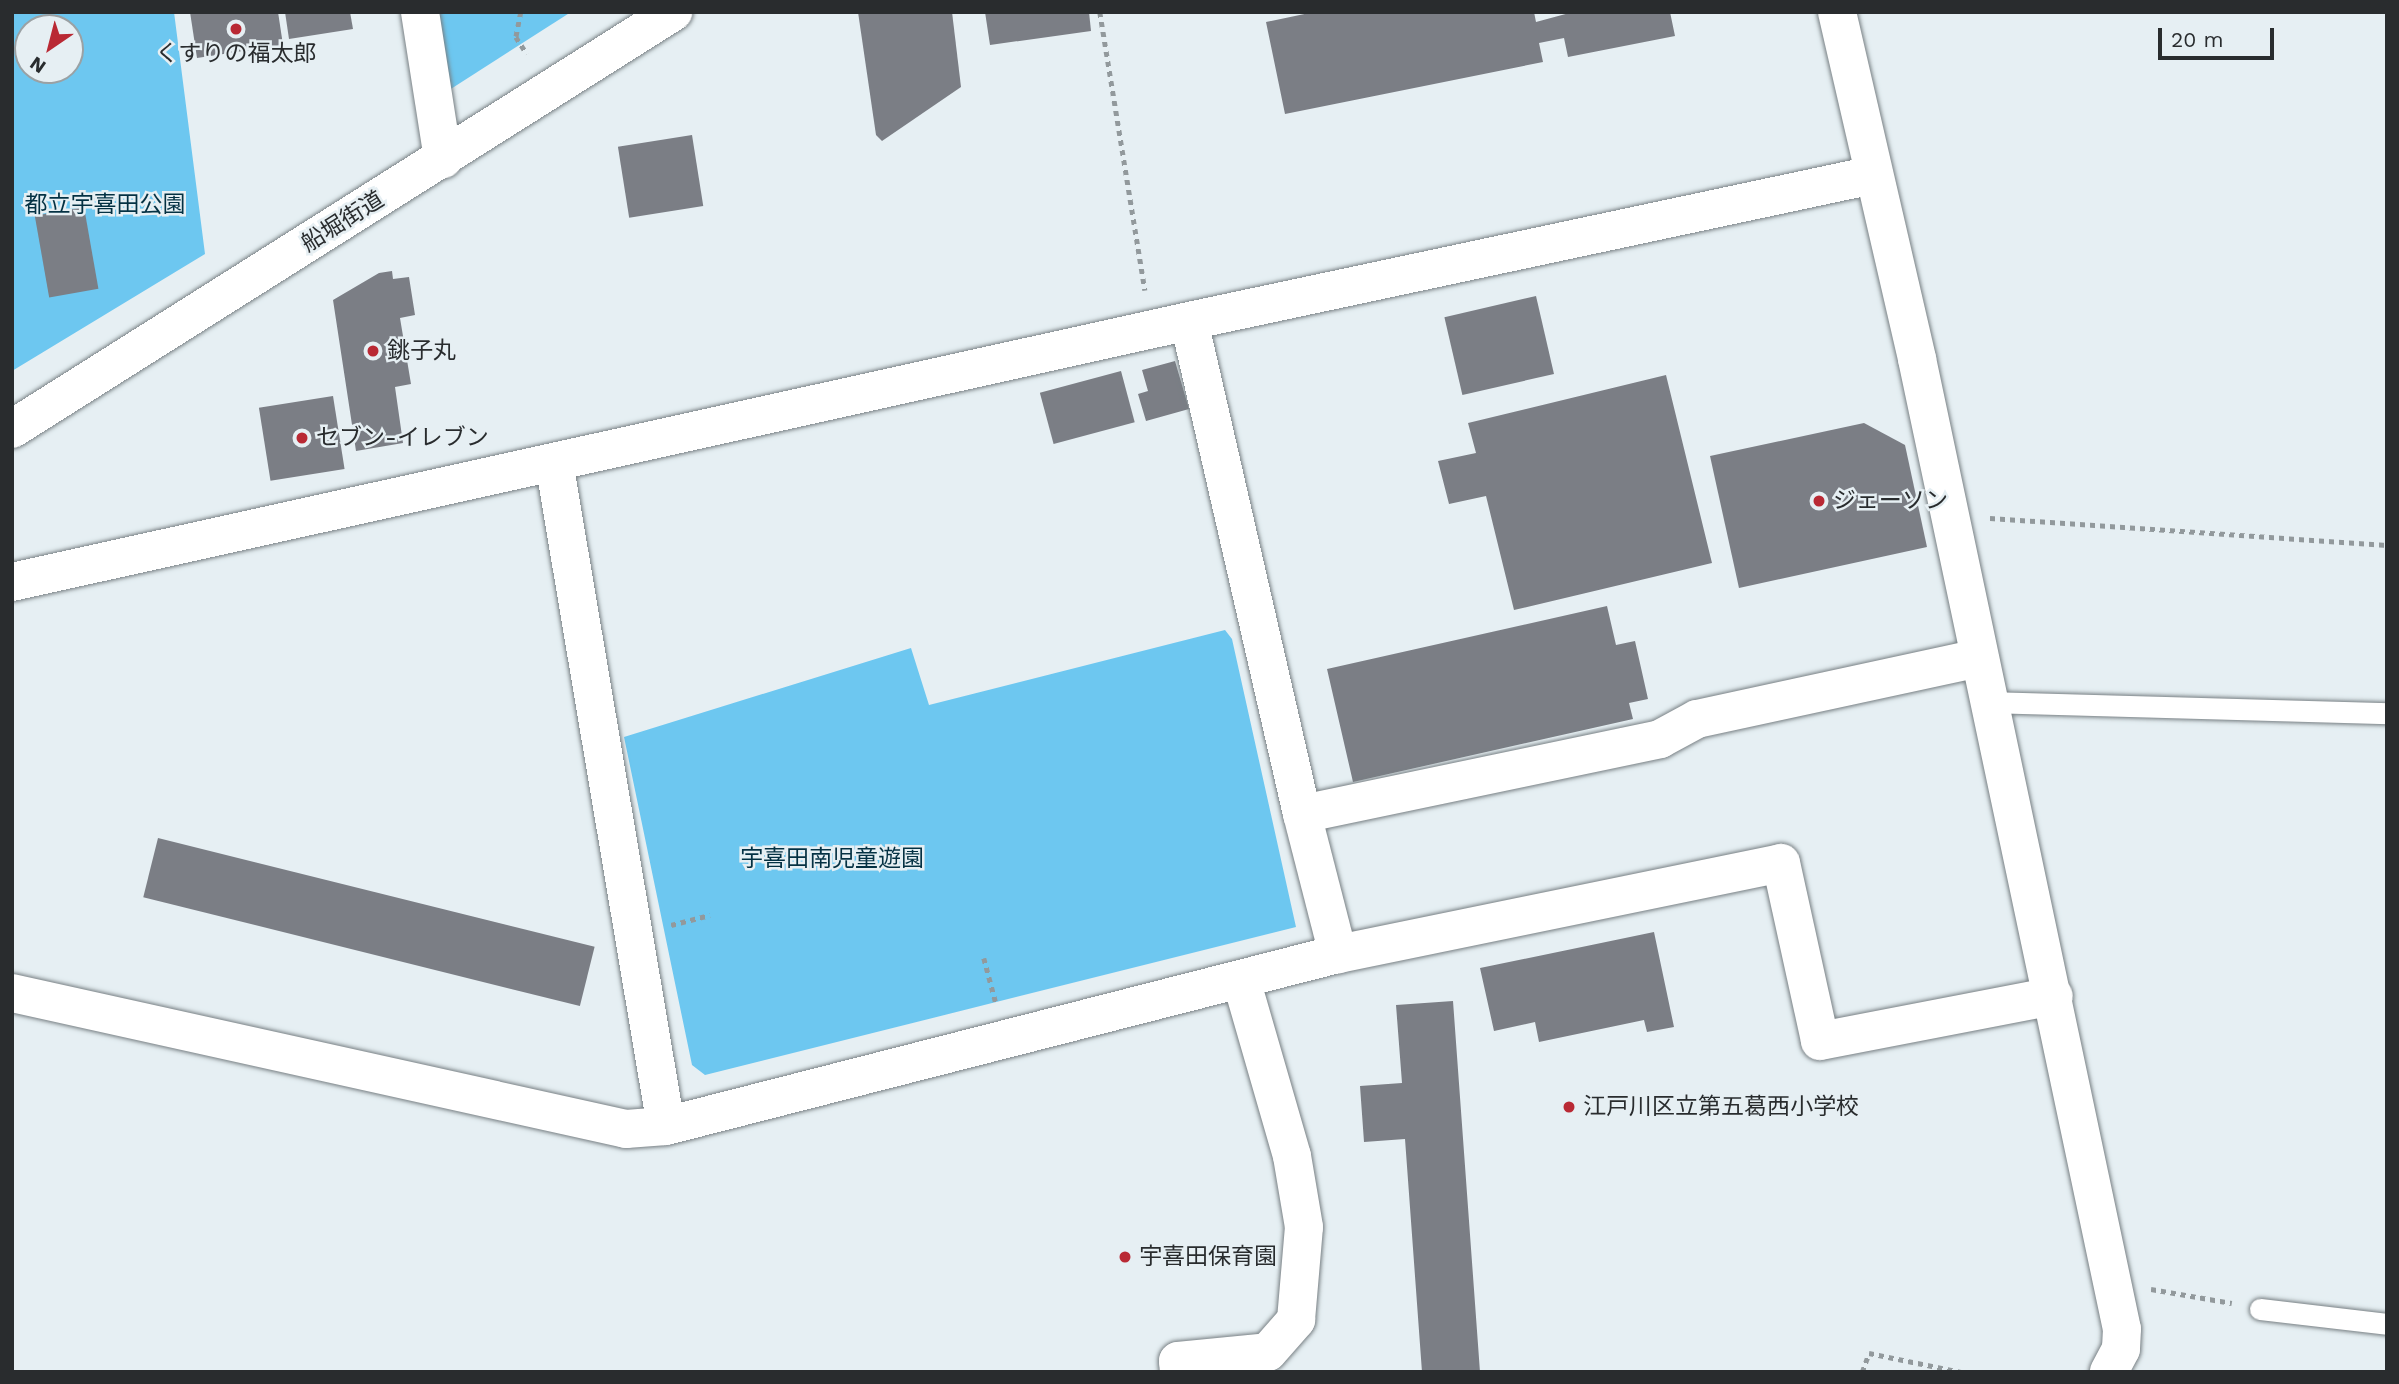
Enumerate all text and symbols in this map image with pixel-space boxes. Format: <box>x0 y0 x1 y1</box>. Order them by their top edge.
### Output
north arrow <box>14 14 84 84</box>
scale bar <box>2161 14 2276 58</box>
marker: くすりの福太郎 <box>228 21 244 37</box>
text: 20 m <box>2171 27 2223 52</box>
place label: くすりの福太郎 <box>156 40 316 68</box>
text: N <box>25 52 50 78</box>
street label: 船堀街道 <box>297 186 389 258</box>
park label: 都立宇喜田公園 <box>25 191 185 219</box>
place label: 銚子丸 <box>387 337 456 365</box>
marker: 銚子丸 <box>365 343 381 359</box>
place label: セブン-イレブン <box>316 424 489 452</box>
marker: セブン-イレブン <box>294 430 310 446</box>
place label: ジェーソン <box>1833 487 1948 515</box>
marker: ジェーソン <box>1811 493 1827 509</box>
park label: 宇喜田南児童遊園 <box>740 845 924 873</box>
place label: 江戸川区立第五葛西小学校 <box>1583 1093 1859 1121</box>
marker: 江戸川区立第五葛西小学校 <box>1561 1099 1577 1115</box>
place label: 宇喜田保育園 <box>1139 1243 1277 1271</box>
marker: 宇喜田保育園 <box>1117 1249 1133 1265</box>

